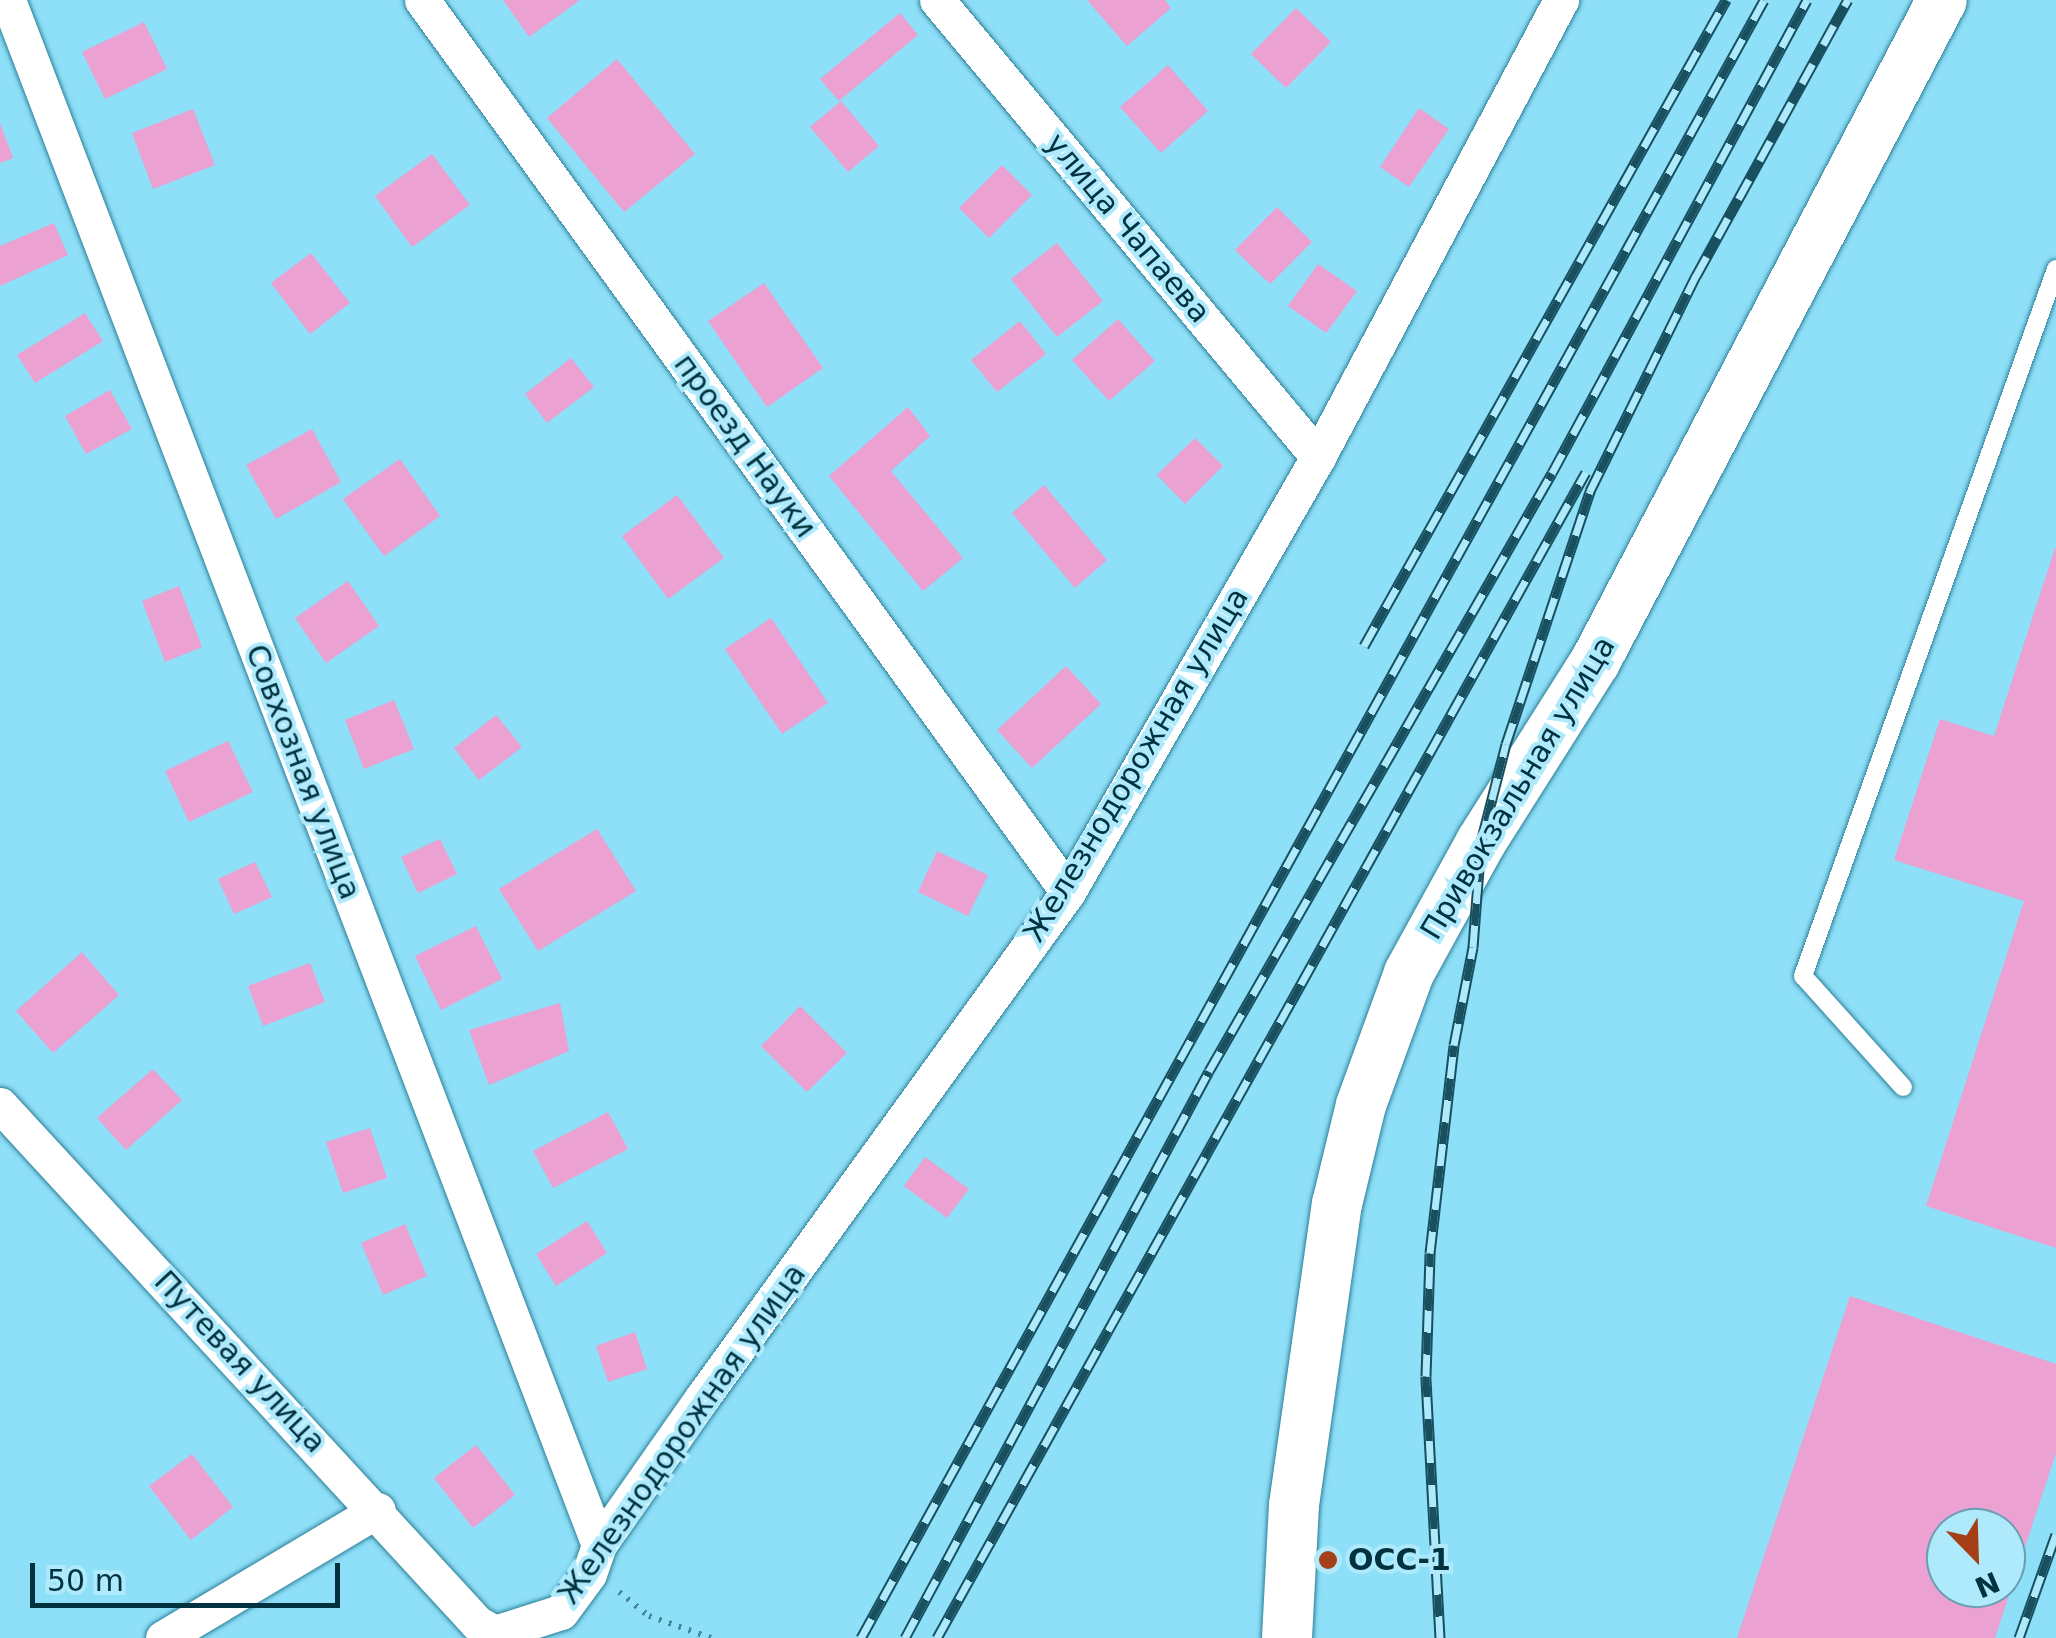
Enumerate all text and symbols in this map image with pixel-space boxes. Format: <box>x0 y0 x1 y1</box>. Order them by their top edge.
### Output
street label: улица Чапаева <box>1038 126 1218 330</box>
street label: проезд Науки <box>666 347 824 545</box>
street label: Железнодорожная улица <box>1016 581 1256 949</box>
street label: Привокзальная улица <box>1413 630 1623 946</box>
street label: Совхозная улица <box>238 640 368 904</box>
street label: Железнодорожная улица <box>551 1257 813 1611</box>
street label: Путевая улица <box>147 1264 333 1460</box>
north arrow <box>1926 1508 2026 1608</box>
place label: ОСС-1 <box>1348 1542 1451 1578</box>
scale bar <box>35 1543 345 1605</box>
marker: ОСС-1 <box>1317 1549 1339 1571</box>
text: 50 m <box>47 1563 124 1598</box>
text: N <box>1970 1564 2004 1604</box>

